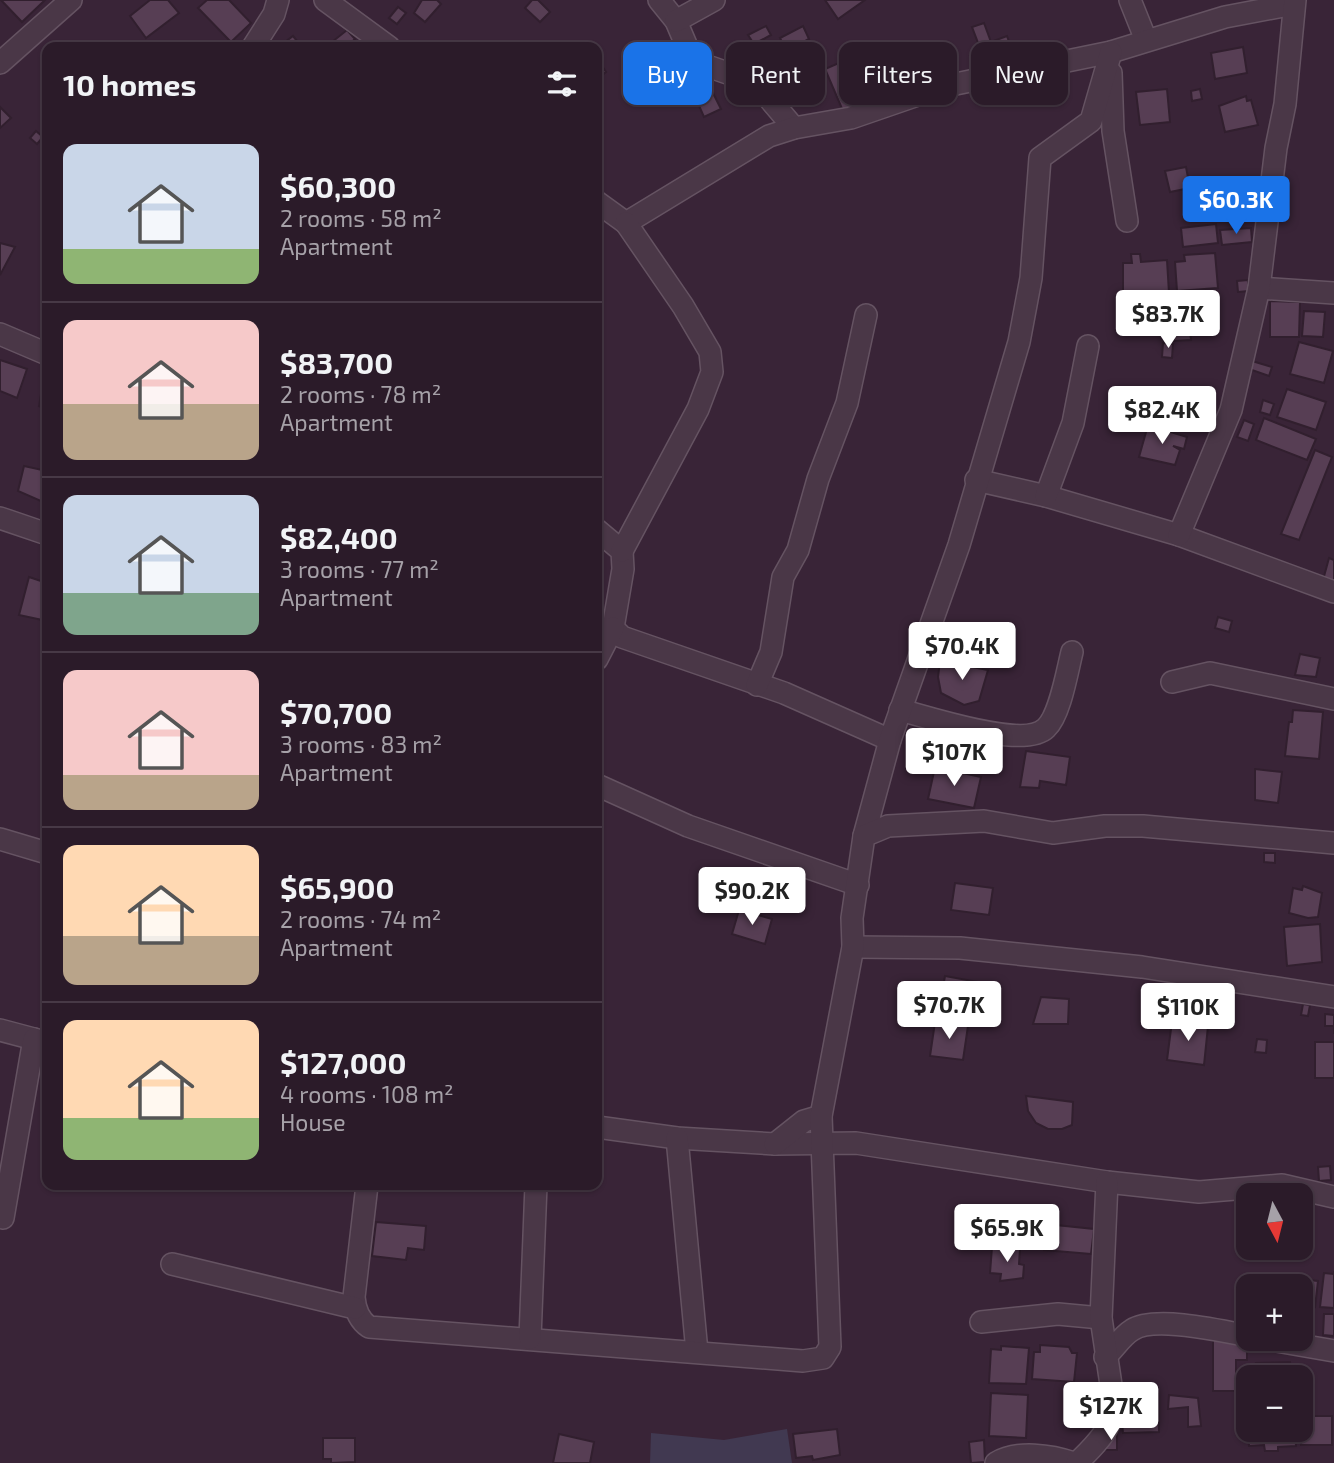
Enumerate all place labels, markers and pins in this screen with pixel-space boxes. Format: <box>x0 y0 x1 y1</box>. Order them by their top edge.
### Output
pin: $60.3K <box>1179 176 1293 236</box>
pin: $83.7K <box>1111 290 1225 350</box>
pin: $82.4K <box>1105 386 1219 446</box>
pin: $70.4K <box>905 622 1019 682</box>
pin: $107K <box>905 728 1003 788</box>
pin: $90.2K <box>695 867 809 927</box>
pin: $70.7K <box>892 982 1006 1041</box>
pin: $110K <box>1139 984 1237 1043</box>
pin: $65.9K <box>950 1204 1064 1264</box>
pin: $127K <box>1062 1382 1160 1442</box>

